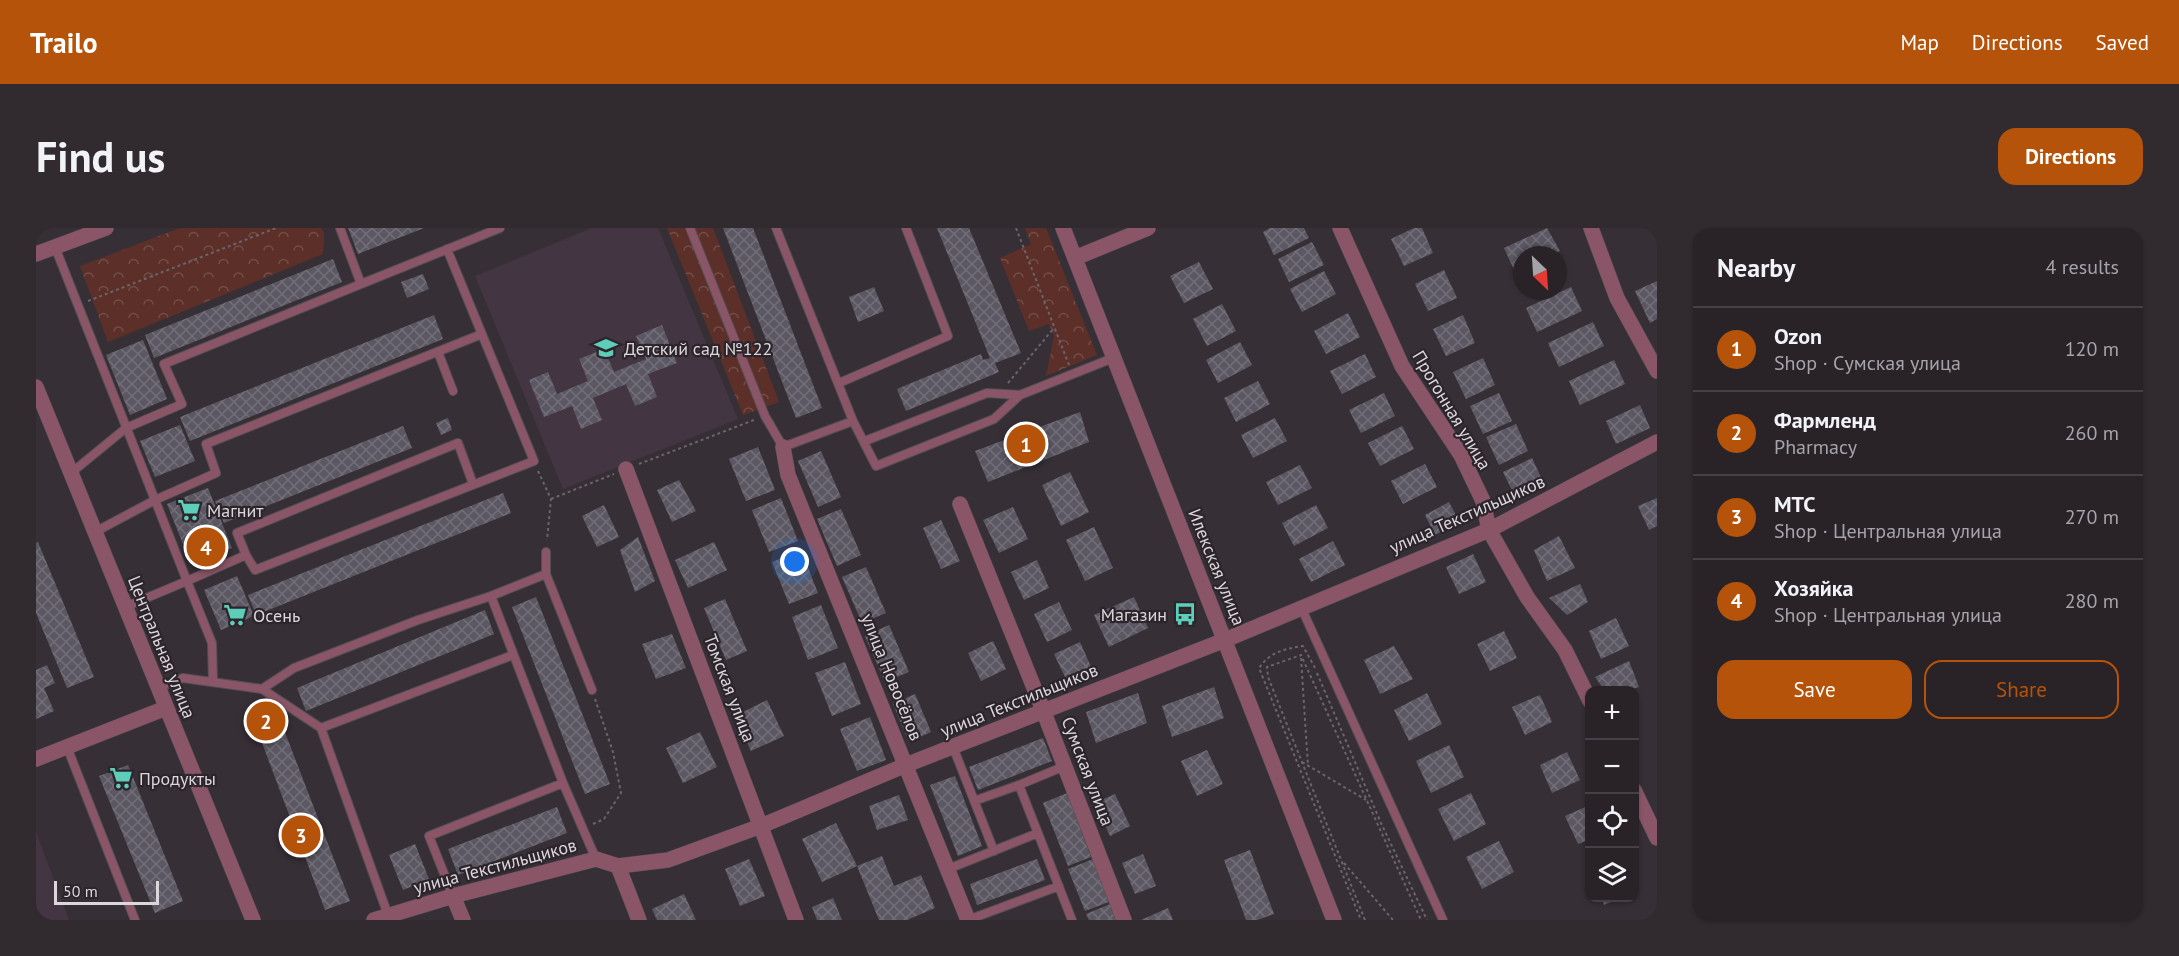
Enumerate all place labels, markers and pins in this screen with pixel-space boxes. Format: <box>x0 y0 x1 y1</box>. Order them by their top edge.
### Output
school or university icon: Детский сад №122 <box>593 335 619 361</box>
place label: Детский сад №122 <box>624 337 772 360</box>
pin: 1 <box>1006 422 1046 466</box>
supermarket icon: Магнит <box>176 497 202 523</box>
place label: Магнит <box>207 499 264 522</box>
pin: 4 <box>186 524 226 570</box>
bus stop icon: Магазин <box>1172 601 1198 627</box>
supermarket icon: Осень <box>222 602 248 628</box>
place label: Магазин <box>1101 603 1167 626</box>
place label: Осень <box>253 604 300 627</box>
pin: 2 <box>246 698 286 744</box>
supermarket icon: Продукты <box>108 765 134 791</box>
place label: Продукты <box>139 767 216 790</box>
pin: 3 <box>282 812 320 858</box>

